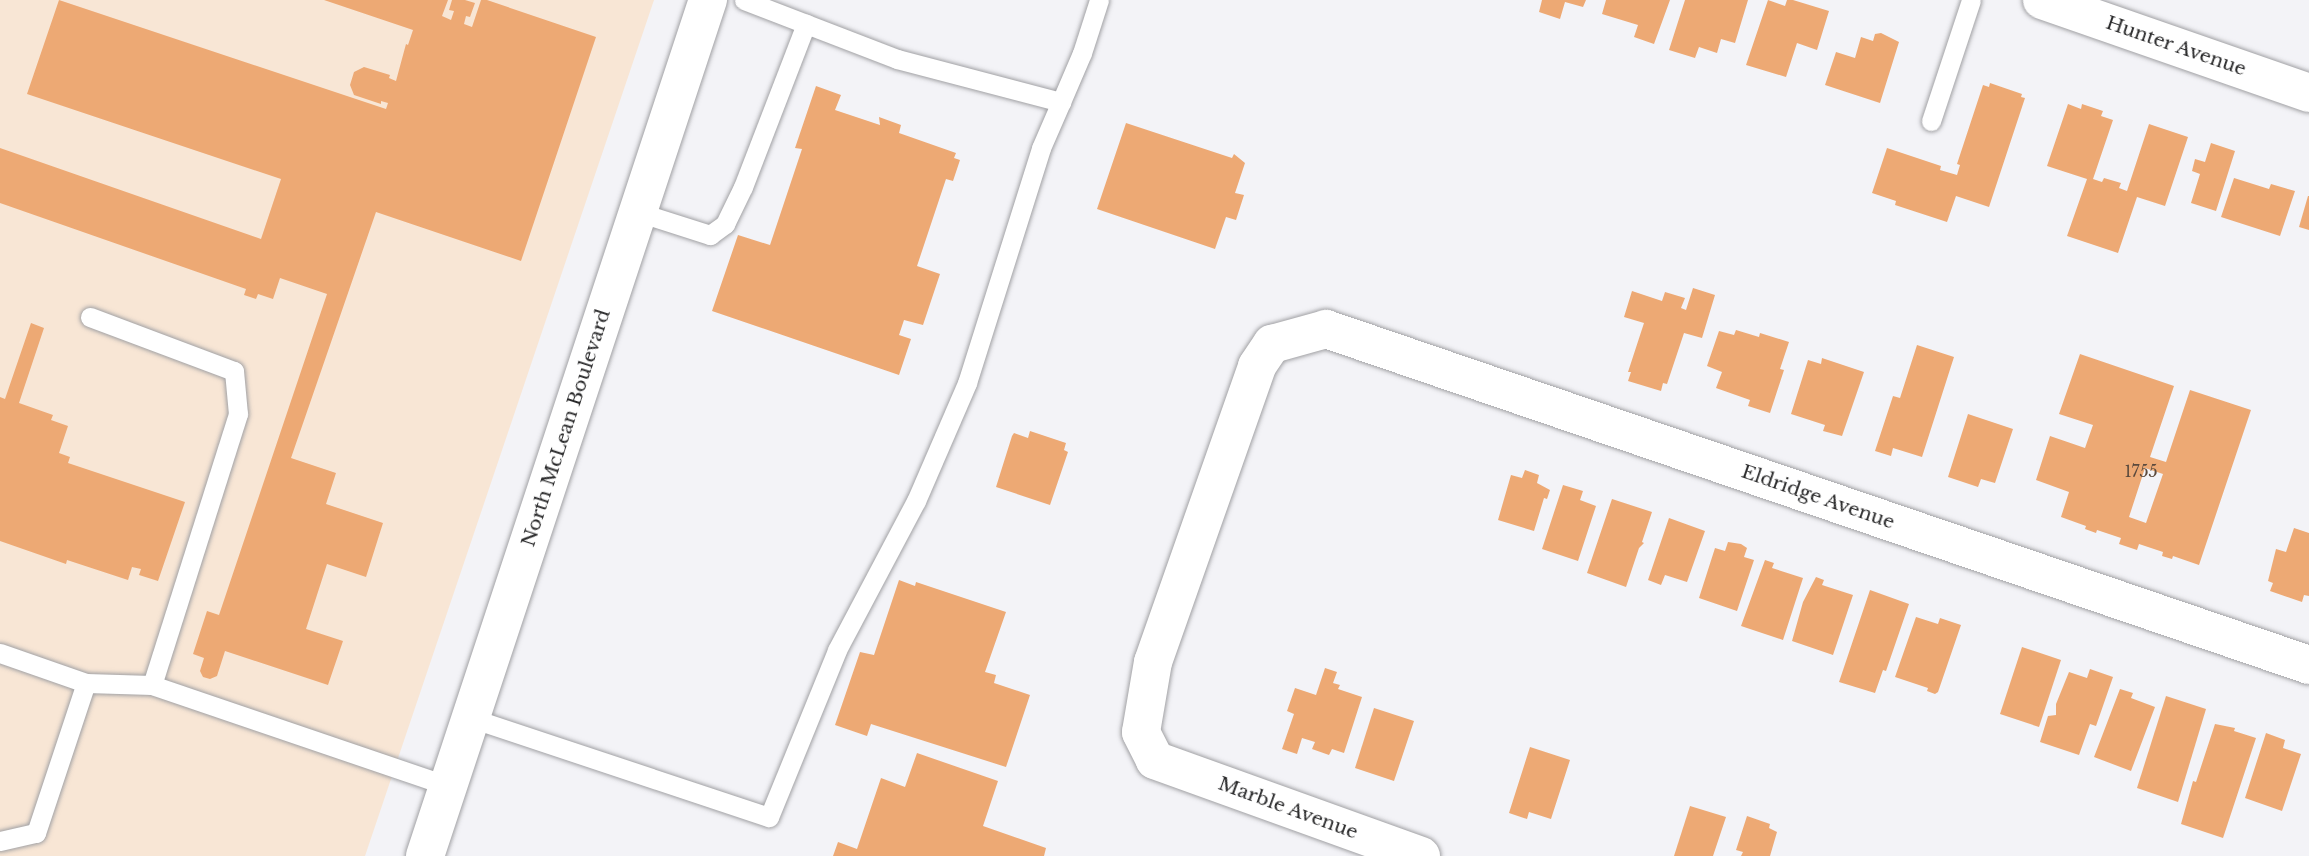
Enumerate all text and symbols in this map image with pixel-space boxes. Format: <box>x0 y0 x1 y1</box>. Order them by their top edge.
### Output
street label: Hunter Avenue <box>2102 11 2250 81</box>
street label: North McLean Boulevard <box>517 306 615 550</box>
street label: Eldridge Avenue <box>1738 460 1898 534</box>
house number: 1755 <box>2124 461 2158 481</box>
street label: Marble Avenue <box>1215 772 1361 844</box>

